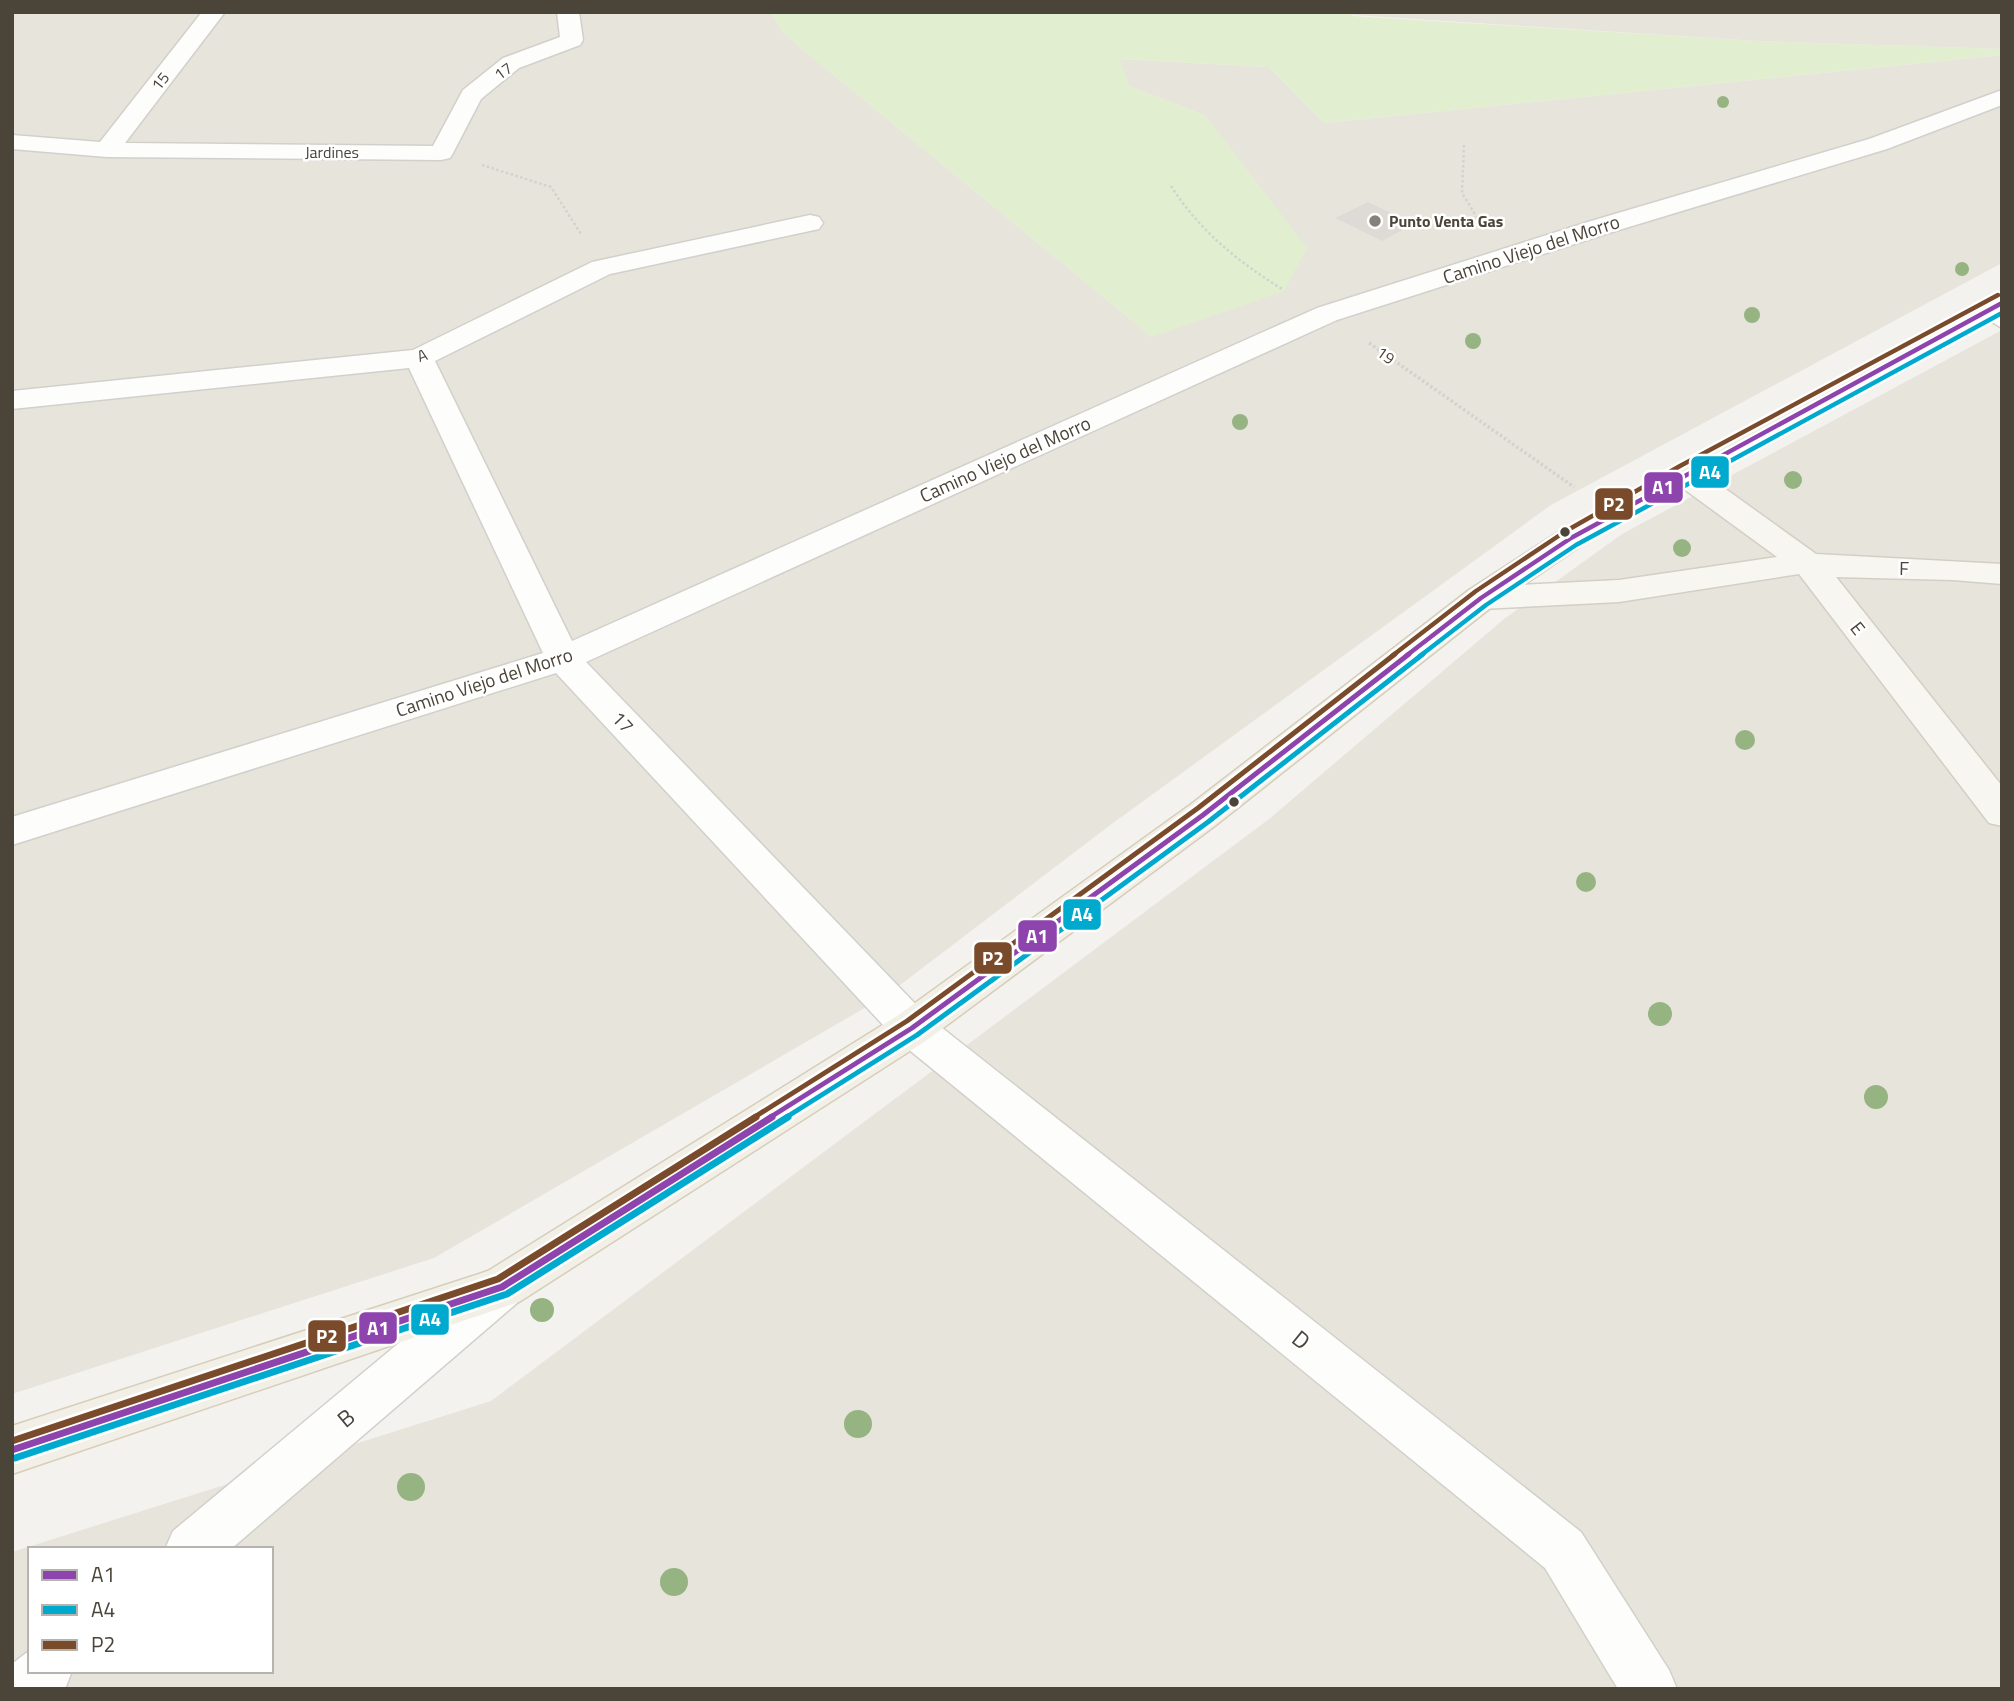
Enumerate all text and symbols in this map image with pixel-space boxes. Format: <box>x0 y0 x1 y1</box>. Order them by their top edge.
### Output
street label: 17 <box>489 56 517 86</box>
street label: 15 <box>145 67 175 95</box>
street label: Jardines <box>305 140 359 164</box>
street label: Camino Viejo del Morro <box>1439 206 1623 291</box>
place label: Punto Venta Gas <box>1389 209 1503 233</box>
marker: Punto Venta Gas <box>1367 213 1383 229</box>
street label: 19 <box>1372 340 1400 370</box>
street label: A <box>414 342 431 368</box>
street label: Camino Viejo del Morro <box>915 408 1095 509</box>
line badge: A4 <box>1690 455 1730 489</box>
text: A4 <box>1699 457 1721 486</box>
line badge: A1 <box>1643 471 1684 504</box>
text: A1 <box>1652 472 1674 501</box>
line badge: P2 <box>1594 487 1634 521</box>
text: P2 <box>1603 489 1625 518</box>
unlabelled marker <box>1558 525 1572 539</box>
street label: F <box>1899 553 1909 582</box>
street label: E <box>1844 615 1873 641</box>
street label: Camino Viejo del Morro <box>392 639 576 724</box>
street label: 17 <box>606 704 641 739</box>
unlabelled marker <box>1227 795 1241 809</box>
line badge: A4 <box>1062 898 1102 931</box>
text: A4 <box>1071 899 1093 928</box>
line badge: A1 <box>1017 919 1058 953</box>
text: A1 <box>1026 921 1048 950</box>
line badge: P2 <box>973 941 1013 975</box>
text: P2 <box>982 943 1004 972</box>
line badge: A4 <box>410 1303 450 1336</box>
text: A4 <box>419 1304 441 1333</box>
line badge: A1 <box>358 1311 398 1345</box>
text: A1 <box>367 1313 389 1342</box>
line badge: P2 <box>307 1319 347 1353</box>
text: P2 <box>316 1321 338 1350</box>
street label: D <box>1285 1321 1318 1358</box>
street label: B <box>329 1400 362 1436</box>
legend <box>28 1547 273 1673</box>
text: A1 <box>91 1558 115 1590</box>
text: A4 <box>91 1593 115 1625</box>
text: P2 <box>91 1628 115 1660</box>

